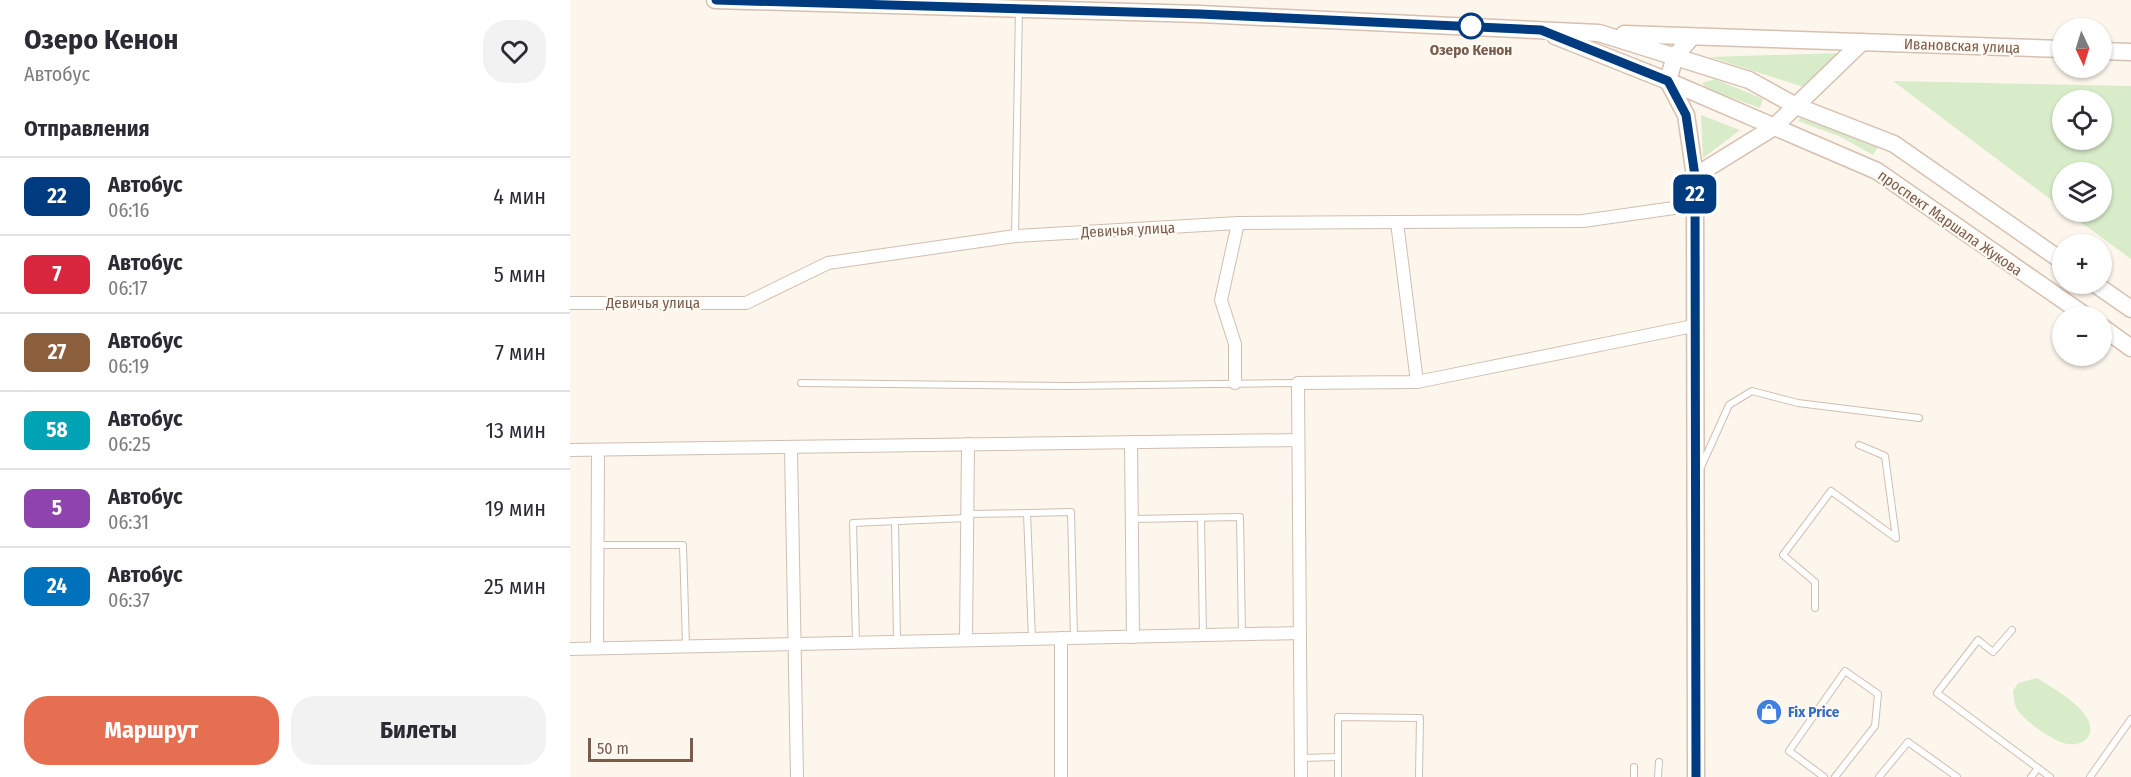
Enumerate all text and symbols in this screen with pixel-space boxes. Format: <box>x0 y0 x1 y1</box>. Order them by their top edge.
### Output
marker: Озеро Кенон <box>1458 13 1484 39</box>
north arrow <box>2052 18 2112 78</box>
map controls <box>2052 18 2112 366</box>
button: heart <box>483 20 546 83</box>
text: Озеро Кенон <box>24 23 178 56</box>
street label: Ивановская улица <box>1904 35 2020 57</box>
place label: Озеро Кенон <box>1430 41 1512 59</box>
text: Автобус <box>24 62 90 86</box>
button: locate <box>2052 90 2112 150</box>
text: Отправления <box>24 115 150 142</box>
button: layers <box>2052 162 2112 222</box>
street label: проспект Маршала Жукова <box>1874 166 2026 280</box>
text: Автобус <box>108 171 183 198</box>
line badge: 22 <box>1668 174 1722 214</box>
text: 22 <box>1685 181 1705 207</box>
text: 22 <box>47 183 67 209</box>
text: 4 мин <box>493 183 546 210</box>
text: 06:16 <box>108 198 149 222</box>
street label: Девичья улица <box>1079 219 1176 242</box>
button: + <box>2052 234 2112 294</box>
text: Автобус <box>108 249 183 276</box>
text: 7 <box>53 261 61 287</box>
text: 5 мин <box>494 261 546 288</box>
text: 06:17 <box>108 276 148 300</box>
street label: Девичья улица <box>605 294 700 312</box>
button: − <box>2052 306 2112 366</box>
text: Автобус <box>108 327 183 354</box>
text: 27 <box>48 339 66 365</box>
text: 7 мин <box>495 339 546 366</box>
text: 06:19 <box>108 354 149 378</box>
text: Автобус <box>108 405 183 432</box>
text: 58 <box>46 417 68 443</box>
text: 13 мин <box>485 417 546 444</box>
text: 06:25 <box>108 432 151 456</box>
text: Автобус <box>108 483 183 510</box>
text: 5 <box>52 495 62 521</box>
text: 19 мин <box>485 495 546 522</box>
text: 06:31 <box>108 510 149 534</box>
text: Автобус <box>108 561 183 588</box>
text: 24 <box>47 573 67 599</box>
text: 25 мин <box>484 573 546 600</box>
text: 06:37 <box>108 588 150 612</box>
button: Маршрут <box>24 696 279 765</box>
button: Билеты <box>291 696 546 765</box>
shop icon: Fix Price <box>1754 697 1784 727</box>
place label: Fix Price <box>1788 703 1840 721</box>
scale bar <box>588 735 693 762</box>
text: 50 m <box>597 739 629 758</box>

